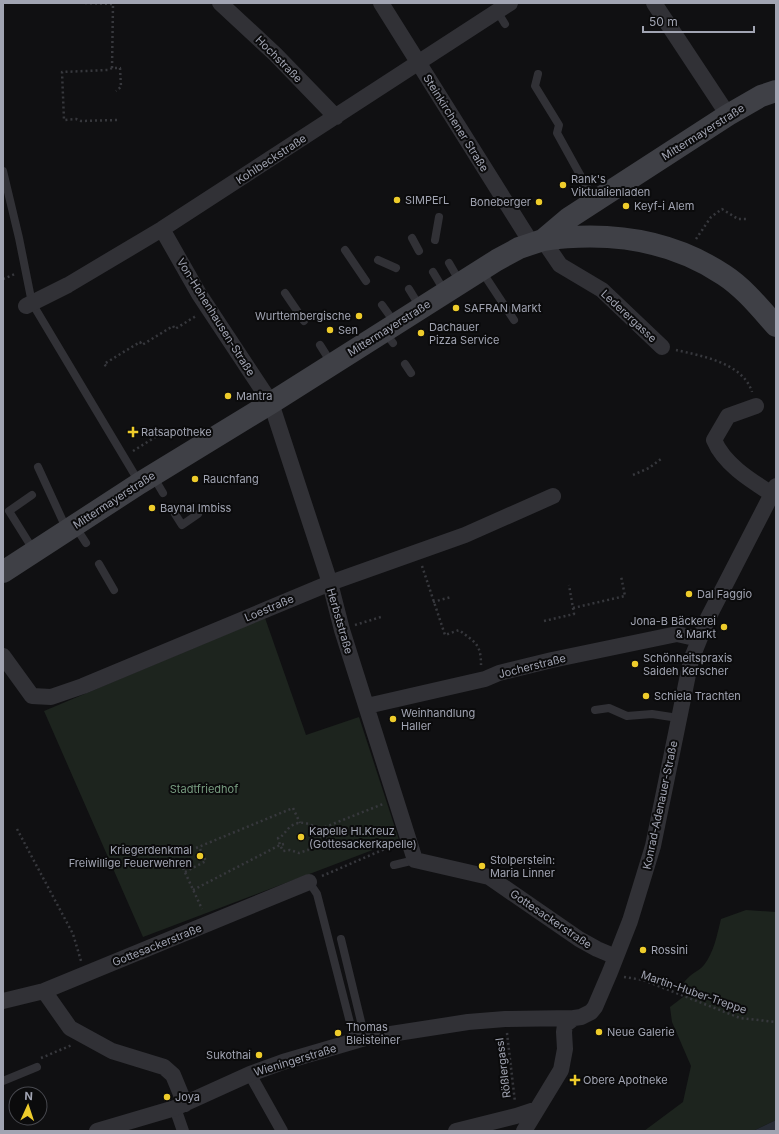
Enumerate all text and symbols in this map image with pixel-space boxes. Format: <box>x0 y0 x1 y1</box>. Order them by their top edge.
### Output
scale bar <box>643 8 754 34</box>
text: 50 m <box>649 14 678 29</box>
street label: Hochstraße <box>253 33 305 85</box>
street label: Steinkirchener Straße <box>420 72 492 174</box>
street label: Mittermayerstraße <box>659 101 747 163</box>
street label: Kohlbeckstraße <box>233 131 309 187</box>
place label: Rank's Viktualienladen <box>571 172 650 199</box>
marker: Rank's Viktualienladen <box>558 180 568 190</box>
place label: SIMPErL <box>405 193 449 207</box>
marker: SIMPErL <box>392 195 402 205</box>
place label: Boneberger <box>470 195 531 209</box>
marker: Boneberger <box>534 197 544 207</box>
place label: Keyf-i Alem <box>634 199 694 213</box>
marker: Keyf-i Alem <box>621 201 631 211</box>
street label: Von-Hohenhausen-Straße <box>174 255 258 379</box>
street label: Lederergasse <box>598 287 660 345</box>
street label: Mittermayerstraße <box>345 297 433 359</box>
place label: SAFRAN Markt <box>464 301 542 315</box>
marker: SAFRAN Markt <box>451 303 461 313</box>
place label: Wurttembergische <box>255 309 351 323</box>
marker: Wurttembergische <box>354 311 364 321</box>
place label: Dachauer Pizza Service <box>429 320 499 347</box>
place label: Sen <box>338 323 358 337</box>
marker: Sen <box>325 325 335 335</box>
marker: Dachauer Pizza Service <box>416 328 426 338</box>
place label: Mantra <box>236 389 273 403</box>
marker: Mantra <box>223 391 233 401</box>
place label: Ratsapotheke <box>141 425 212 439</box>
marker: Ratsapotheke <box>128 427 138 437</box>
street label: Mittermayerstraße <box>70 468 158 532</box>
place label: Rauchfang <box>203 472 259 486</box>
marker: Rauchfang <box>190 474 200 484</box>
place label: Baynal Imbiss <box>160 501 232 515</box>
marker: Baynal Imbiss <box>147 503 157 513</box>
street label: Herbststraße <box>324 586 356 656</box>
place label: Dal Faggio <box>697 587 752 601</box>
marker: Dal Faggio <box>684 589 694 599</box>
street label: Loestraße <box>242 591 296 625</box>
place label: Jona-B Bäckerei & Markt <box>630 614 716 641</box>
marker: Jona-B Bäckerei & Markt <box>719 622 729 632</box>
street label: Jocherstraße <box>497 651 567 681</box>
place label: Schönheitspraxis Saideh Kerscher <box>643 651 733 678</box>
marker: Schönheitspraxis Saideh Kerscher <box>630 659 640 669</box>
place label: Schiela Trachten <box>654 689 741 703</box>
marker: Schiela Trachten <box>641 691 651 701</box>
place label: Weinhandlung Haller <box>401 706 475 733</box>
marker: Weinhandlung Haller <box>388 714 398 724</box>
street label: Konrad-Adenauer-Straße <box>640 739 680 871</box>
park label: Stadtfriedhof <box>170 782 238 796</box>
place label: Kapelle Hl.Kreuz (Gottesackerkapelle) <box>309 824 417 851</box>
marker: Kapelle Hl.Kreuz (Gottesackerkapelle) <box>296 832 306 842</box>
place label: Kriegerdenkmal Freiwillige Feuerwehren <box>69 843 192 870</box>
marker: Kriegerdenkmal Freiwillige Feuerwehren <box>195 851 205 861</box>
place label: Stolperstein: Maria Linner <box>490 853 555 880</box>
marker: Stolperstein: Maria Linner <box>477 861 487 871</box>
street label: Gottesackerstraße <box>507 886 595 952</box>
street label: Gottesackerstraße <box>110 921 204 969</box>
place label: Rossini <box>651 943 688 957</box>
marker: Rossini <box>638 945 648 955</box>
street label: Martin-Huber-Treppe <box>639 967 749 1017</box>
place label: Thomas Bleisteiner <box>346 1020 400 1047</box>
place label: Neue Galerie <box>607 1025 675 1039</box>
marker: Neue Galerie <box>594 1027 604 1037</box>
marker: Thomas Bleisteiner <box>333 1028 343 1038</box>
street label: Rößlergassl <box>492 1037 514 1099</box>
street label: Wieningerstraße <box>252 1041 338 1079</box>
place label: Sukothai <box>206 1048 251 1062</box>
marker: Sukothai <box>254 1050 264 1060</box>
place label: Obere Apotheke <box>583 1073 668 1087</box>
marker: Obere Apotheke <box>570 1075 580 1085</box>
north arrow <box>8 1086 48 1126</box>
text: N <box>24 1089 33 1103</box>
place label: Joya <box>175 1090 200 1104</box>
marker: Joya <box>162 1092 172 1102</box>

